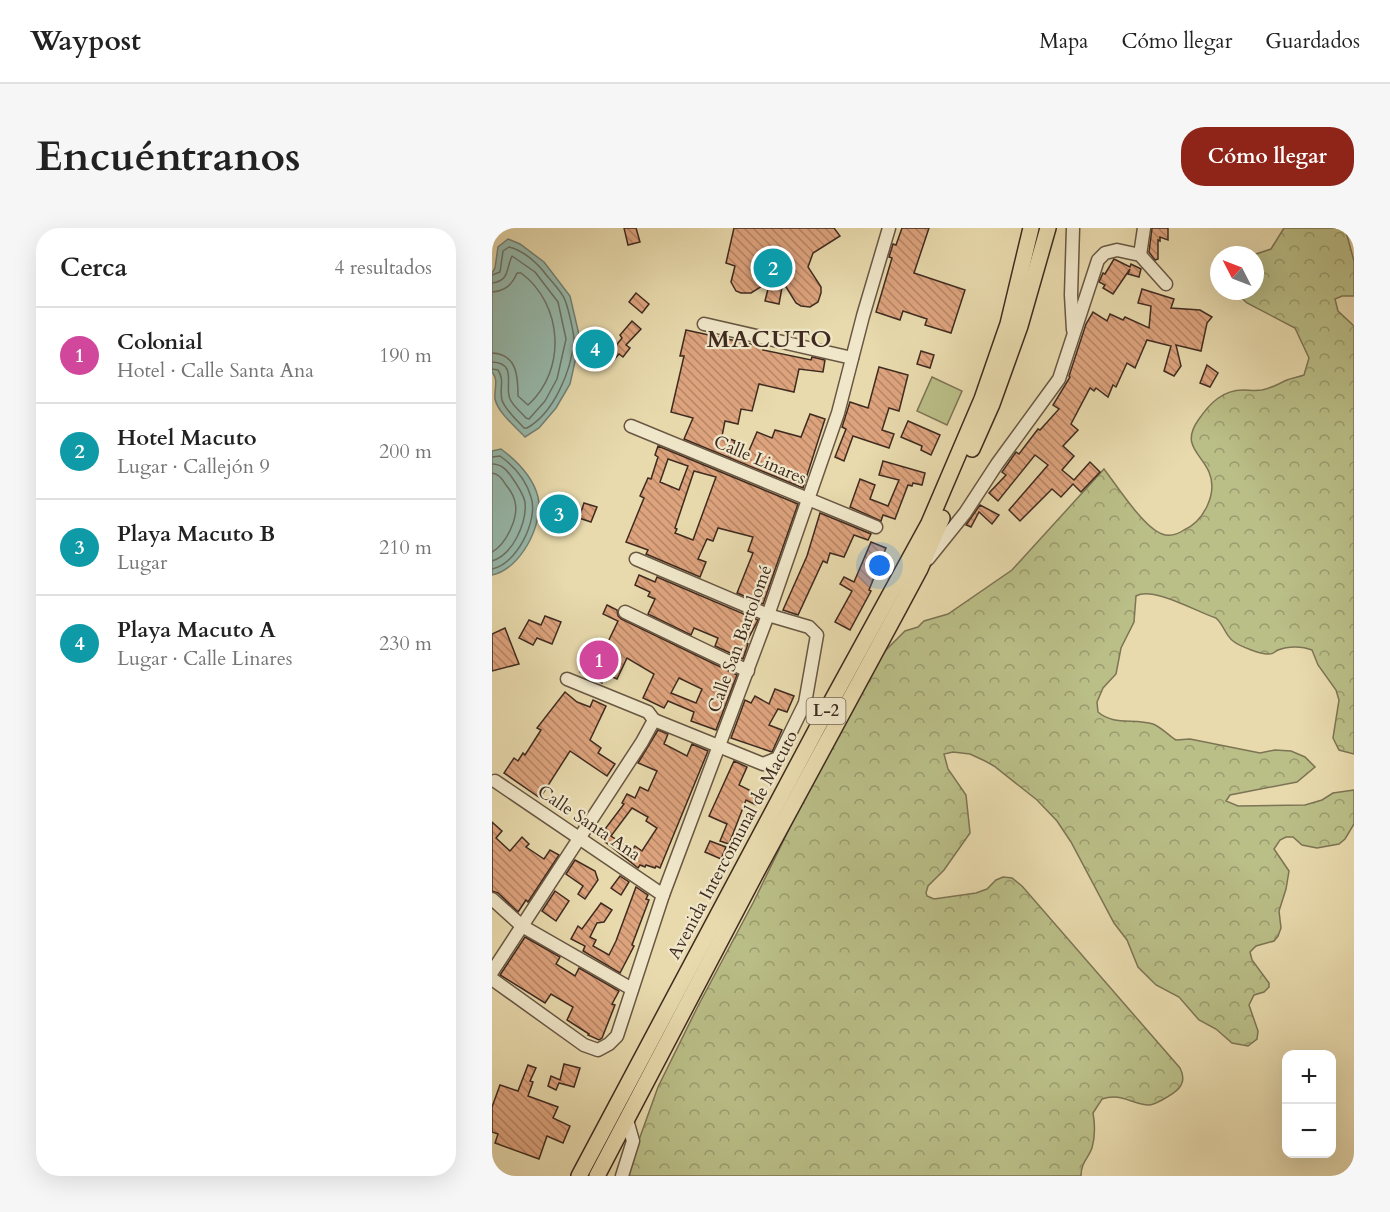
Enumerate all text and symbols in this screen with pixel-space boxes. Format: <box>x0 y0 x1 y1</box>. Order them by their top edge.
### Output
text: Waypost <box>30 22 141 60</box>
text: Mapa <box>1039 27 1088 56</box>
text: Cómo llegar <box>1121 27 1232 56</box>
text: Guardados <box>1265 27 1360 56</box>
button: Cómo llegar <box>1181 127 1354 186</box>
text: Encuéntranos <box>36 128 301 185</box>
pin: 2 <box>754 246 792 291</box>
north arrow <box>1210 246 1264 300</box>
text: Cerca <box>60 250 127 285</box>
text: 4 resultados <box>334 254 432 281</box>
district label: MACUTO <box>707 323 833 356</box>
pin: 4 <box>576 326 614 372</box>
text: Colonial <box>117 327 203 357</box>
text: 1 <box>74 342 85 369</box>
text: 190 m <box>379 342 432 369</box>
text: Hotel · Calle Santa Ana <box>117 357 314 384</box>
text: Hotel Macuto <box>117 423 257 453</box>
street label: Calle Linares <box>710 429 810 491</box>
text: 2 <box>74 438 85 465</box>
text: 200 m <box>379 438 432 465</box>
text: Lugar · Callejón 9 <box>117 453 270 480</box>
pin: 3 <box>540 492 578 536</box>
text: Playa Macuto B <box>117 519 275 549</box>
text: 3 <box>74 534 85 561</box>
text: 210 m <box>379 534 432 561</box>
text: Lugar <box>117 549 167 576</box>
your location <box>865 551 894 580</box>
street label: Calle San Bartolomé <box>702 562 778 716</box>
text: Playa Macuto A <box>117 615 276 645</box>
text: 4 <box>74 630 85 657</box>
text: 230 m <box>379 630 432 657</box>
pin: 1 <box>580 638 618 682</box>
text: Lugar · Calle Linares <box>117 645 292 672</box>
road number: L-2 <box>806 698 846 724</box>
street label: Avenida Intercomunal de Macuto <box>662 726 804 964</box>
street label: Calle Santa Ana <box>532 779 646 867</box>
map controls <box>1282 1050 1336 1158</box>
button: + <box>1282 1050 1336 1104</box>
button: − <box>1282 1104 1336 1158</box>

